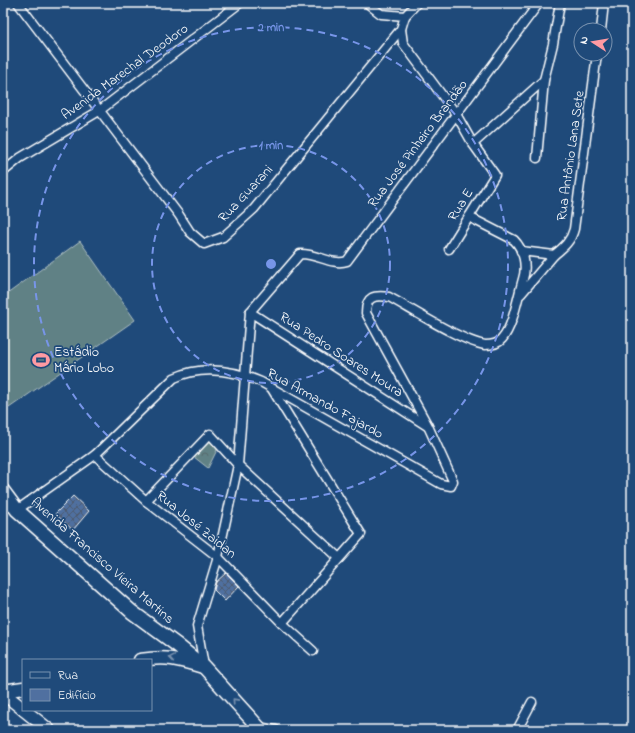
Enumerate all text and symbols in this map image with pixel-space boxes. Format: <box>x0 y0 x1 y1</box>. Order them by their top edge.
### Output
street label: Avenida Marechal Deodoro <box>57 19 193 125</box>
text: 2 min <box>257 19 284 37</box>
north arrow <box>573 22 613 62</box>
text: N <box>576 35 593 45</box>
street label: Rua José Pinheiro Brandão <box>363 76 473 212</box>
street label: Rua Antônio Lana Sete <box>551 89 591 223</box>
text: 1 min <box>259 137 283 155</box>
street label: Rua Guarani <box>214 160 278 228</box>
street label: Rua E <box>443 184 479 226</box>
centre of rings <box>264 257 278 271</box>
street label: Rua Pedro Soares Moura <box>275 307 407 403</box>
place label: Estádio Mário Lobo <box>54 342 114 379</box>
sports icon: Estádio Mário Lobo <box>31 350 51 370</box>
street label: Rua Armando Fajardo <box>263 363 387 445</box>
street label: Rua José Zaidan <box>151 486 241 564</box>
street label: Avenida Francisco Vieira Martins <box>26 493 178 629</box>
one-way arrow <box>169 654 176 663</box>
legend <box>22 659 152 711</box>
text: Rua <box>58 667 78 685</box>
text: Edifício <box>58 687 96 705</box>
one-way arrow <box>233 699 240 706</box>

